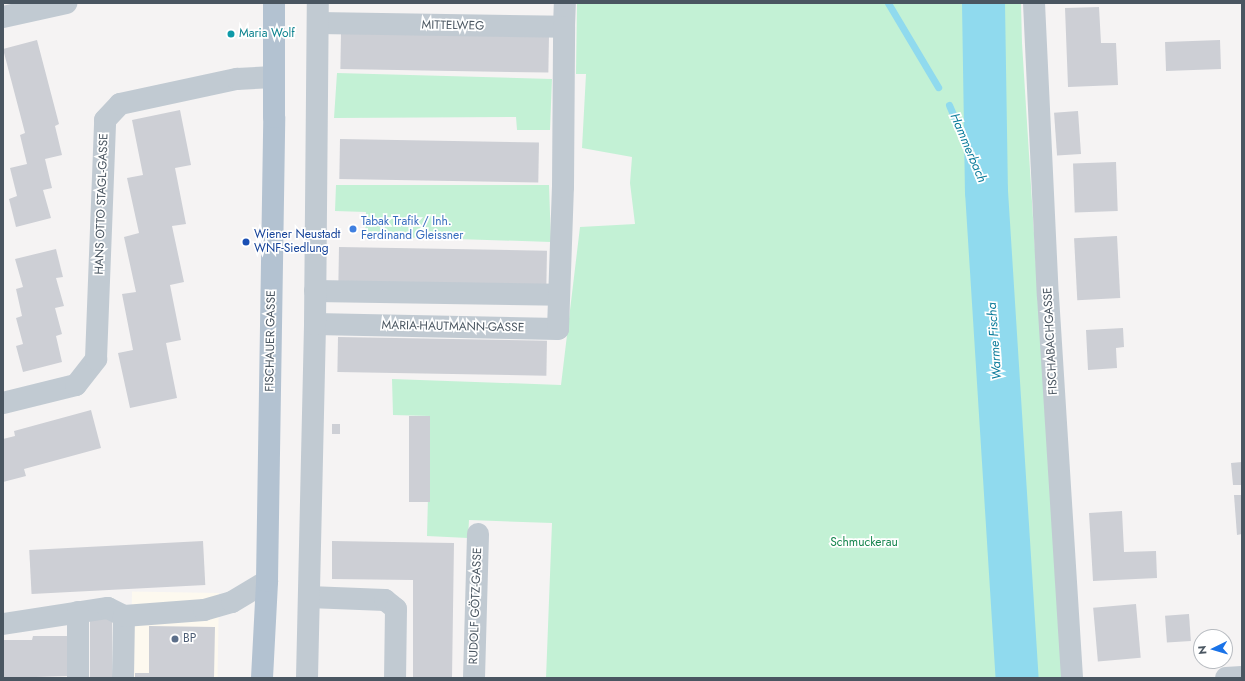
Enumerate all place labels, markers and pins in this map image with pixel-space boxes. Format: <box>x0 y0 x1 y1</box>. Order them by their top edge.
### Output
place label: Maria Wolf <box>239 27 295 41</box>
marker: Maria Wolf <box>226 29 236 39</box>
place label: Tabak Trafik / Inh. Ferdinand Gleissner <box>361 215 463 243</box>
marker: Tabak Trafik / Inh. Ferdinand Gleissner <box>348 224 358 234</box>
place label: Wiener Neustadt WNF-Siedlung <box>254 228 340 256</box>
marker: Wiener Neustadt WNF-Siedlung <box>241 237 251 247</box>
place label: BP <box>183 632 196 646</box>
marker: BP <box>170 634 180 644</box>

